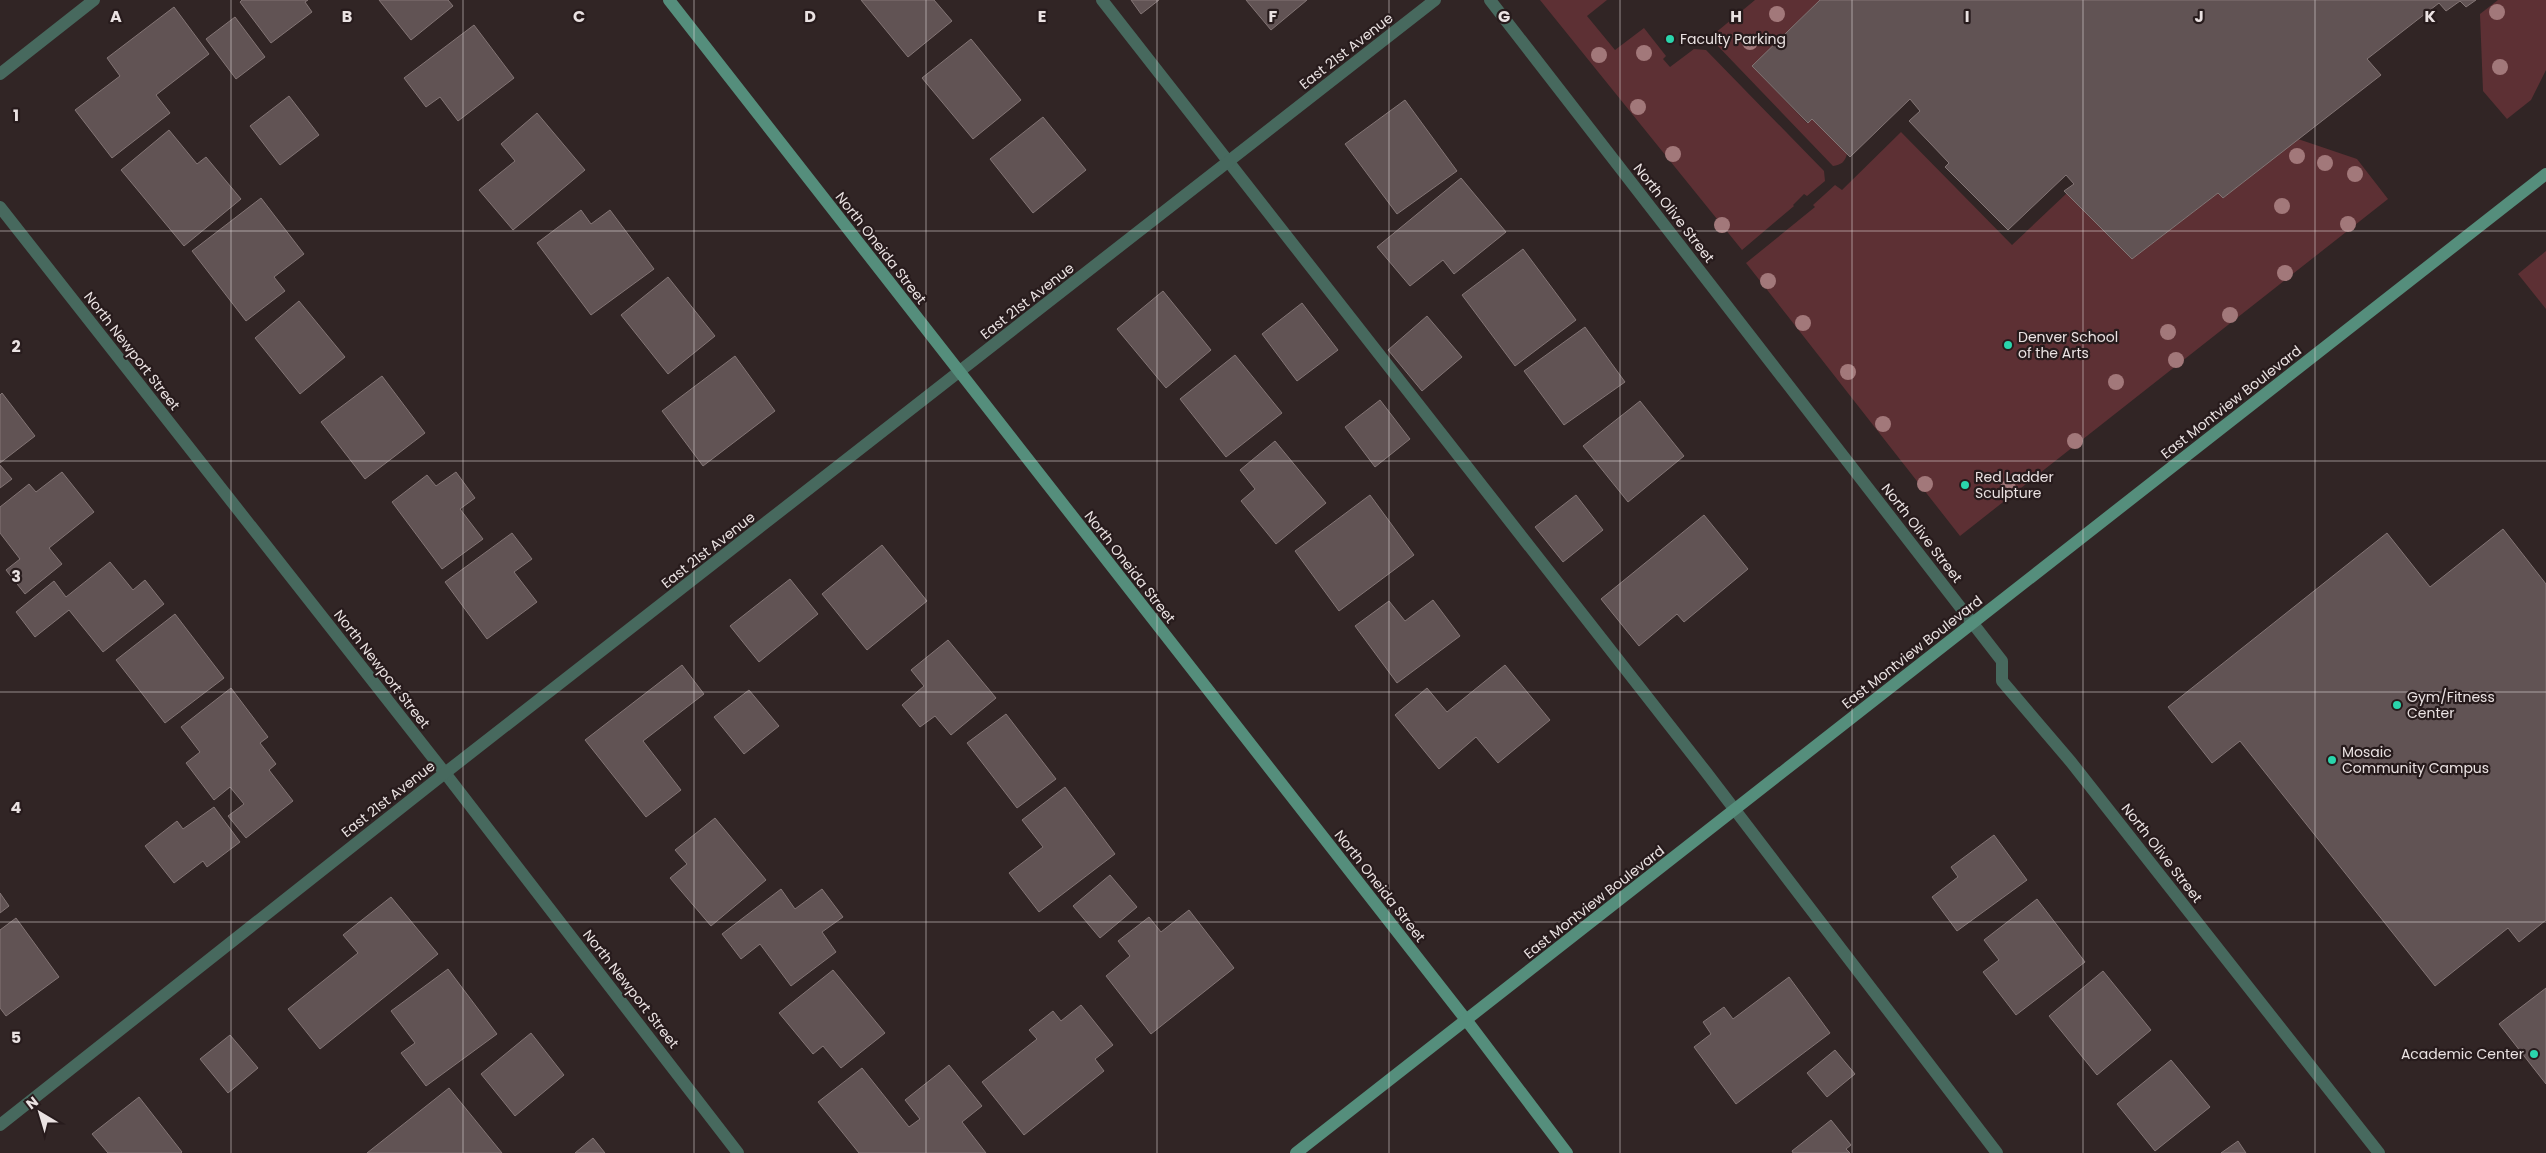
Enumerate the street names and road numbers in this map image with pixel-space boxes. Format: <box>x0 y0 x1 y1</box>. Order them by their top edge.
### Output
street label: East 21st Avenue <box>1295 8 1397 94</box>
street label: North Olive Street <box>1629 159 1719 267</box>
street label: North Oneida Street <box>831 188 931 308</box>
street label: East 21st Avenue <box>976 258 1078 344</box>
street label: North Newport Street <box>79 288 185 414</box>
street label: East Montview Boulevard <box>2156 341 2306 463</box>
street label: North Olive Street <box>1877 479 1967 587</box>
street label: East 21st Avenue <box>657 507 759 593</box>
street label: North Oneida Street <box>1080 507 1180 627</box>
street label: East Montview Boulevard <box>1837 591 1987 713</box>
street label: North Newport Street <box>329 606 435 732</box>
street label: East 21st Avenue <box>337 756 439 842</box>
street label: North Olive Street <box>2117 799 2207 907</box>
street label: North Oneida Street <box>1330 826 1430 946</box>
street label: East Montview Boulevard <box>1519 841 1669 963</box>
street label: North Newport Street <box>578 926 684 1052</box>

